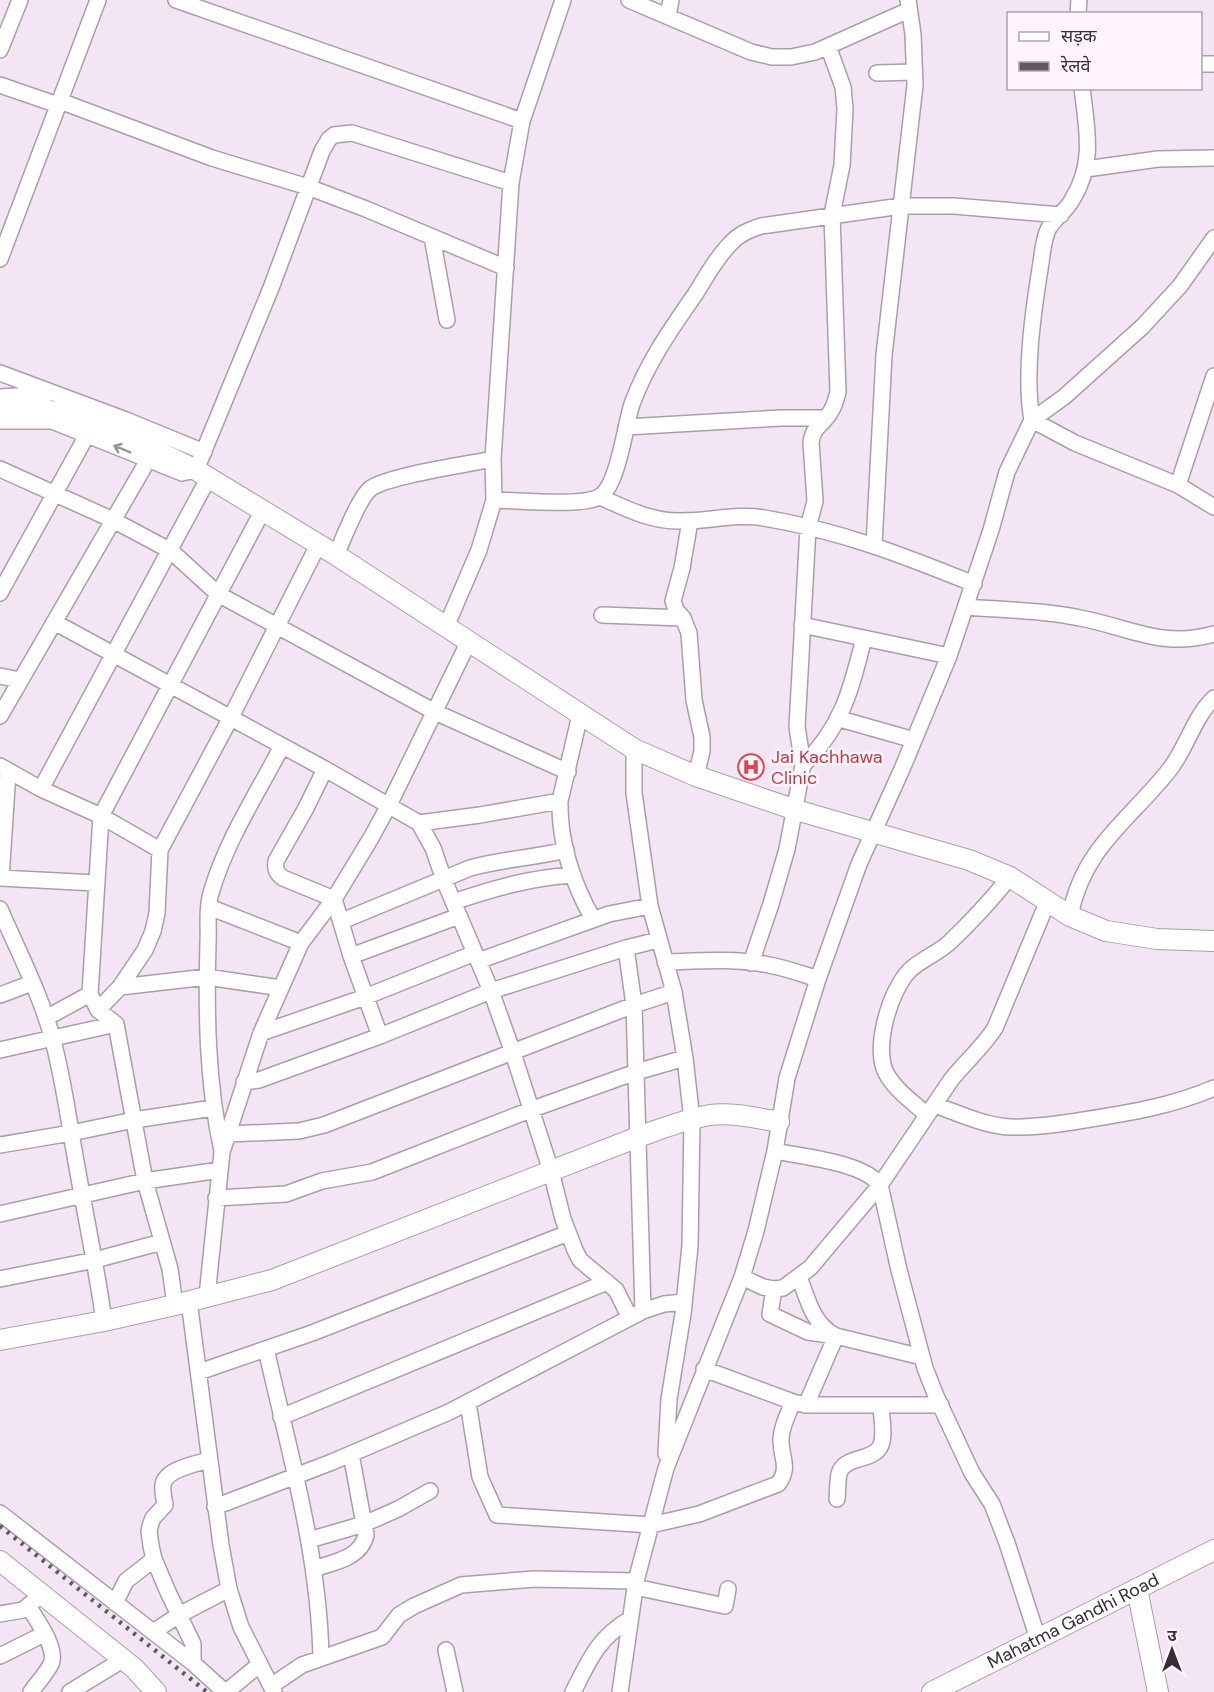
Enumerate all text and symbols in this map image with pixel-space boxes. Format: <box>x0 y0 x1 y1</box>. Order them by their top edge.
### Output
legend <box>1007 12 1202 90</box>
text: सड़क <box>1061 24 1098 48</box>
text: रेलवे <box>1060 54 1092 78</box>
one-way arrow <box>113 443 131 454</box>
place label: Jai Kachhawa Clinic <box>771 745 883 790</box>
hospital icon: Jai Kachhawa Clinic <box>736 752 766 782</box>
street label: Mahatma Gandhi Road <box>983 1568 1163 1674</box>
north arrow <box>1142 1620 1202 1680</box>
text: उ <box>1167 1625 1177 1646</box>

